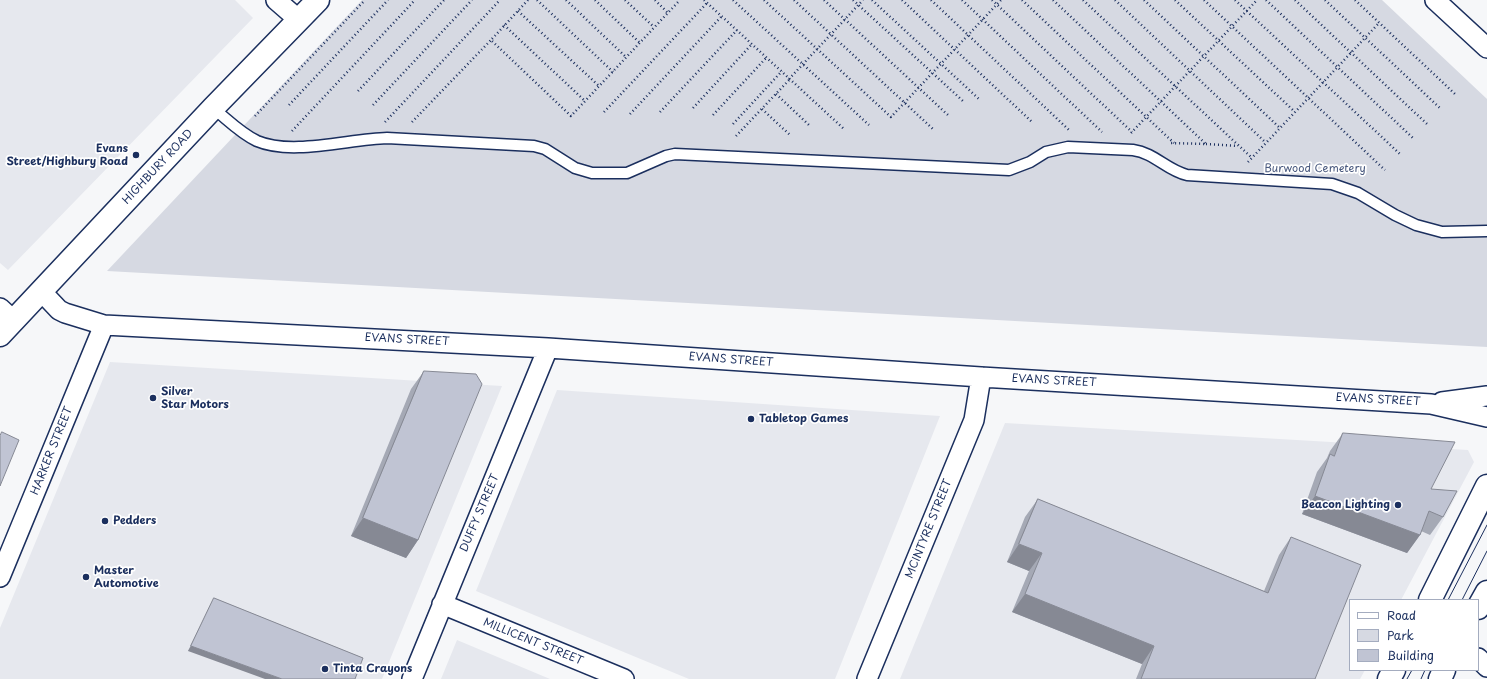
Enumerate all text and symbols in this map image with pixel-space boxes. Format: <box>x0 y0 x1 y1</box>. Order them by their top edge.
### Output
street label: HIGHBURY ROAD <box>120 127 196 207</box>
place label: Evans Street/Highbury Road <box>6 142 128 168</box>
marker: Evans Street/Highbury Road <box>131 150 141 160</box>
park label: Burwood Cemetery <box>1264 162 1366 176</box>
street label: EVANS STREET <box>364 331 450 349</box>
street label: EVANS STREET <box>688 350 774 370</box>
street label: EVANS STREET <box>1011 372 1097 390</box>
place label: Silver Star Motors <box>161 385 229 411</box>
street label: EVANS STREET <box>1335 391 1421 409</box>
marker: Silver Star Motors <box>148 393 158 403</box>
street label: HARKER STREET <box>28 405 76 497</box>
place label: Tabletop Games <box>759 412 848 426</box>
marker: Tabletop Games <box>746 414 756 424</box>
street label: DUFFY STREET <box>458 472 502 554</box>
street label: MCINTYRE STREET <box>903 477 955 581</box>
place label: Beacon Lighting <box>1301 498 1390 512</box>
marker: Beacon Lighting <box>1393 500 1403 510</box>
place label: Pedders <box>113 514 156 528</box>
marker: Pedders <box>100 516 110 526</box>
place label: Master Automotive <box>94 564 159 590</box>
marker: Master Automotive <box>81 572 91 582</box>
legend <box>1349 599 1479 671</box>
text: Road <box>1387 606 1416 624</box>
street label: MILLICENT STREET <box>481 616 585 668</box>
text: Park <box>1387 626 1414 644</box>
text: Building <box>1387 646 1434 664</box>
place label: Tinta Crayons <box>333 662 412 676</box>
marker: Tinta Crayons <box>320 664 330 674</box>

